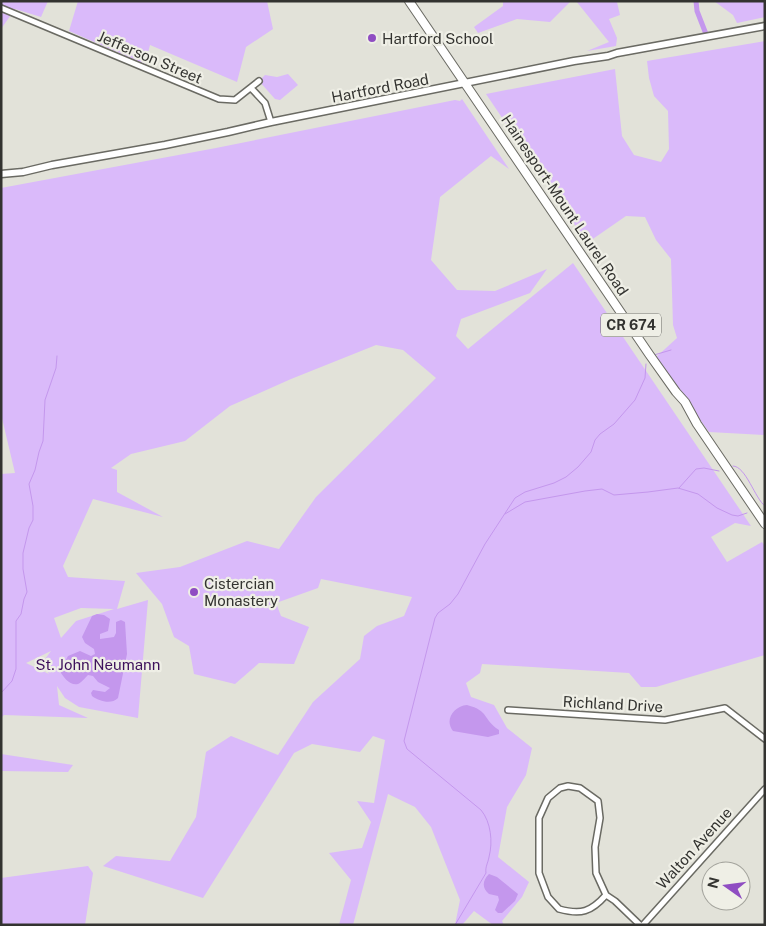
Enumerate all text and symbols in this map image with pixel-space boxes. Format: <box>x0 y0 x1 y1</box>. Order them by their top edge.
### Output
street label: Jefferson Street <box>95 27 205 87</box>
place label: Hartford School <box>382 30 494 47</box>
marker: Hartford School <box>366 32 378 44</box>
street label: Hartford Road <box>330 70 430 106</box>
street label: Hainesport-Mount Laurel Road <box>498 111 632 299</box>
road number: CR 674 <box>601 314 661 336</box>
place label: Cistercian Monastery <box>204 575 278 609</box>
marker: Cistercian Monastery <box>188 586 200 598</box>
park label: St. John Neumann <box>36 656 160 673</box>
street label: Richland Drive <box>562 693 664 715</box>
street label: Walton Avenue <box>653 804 735 892</box>
north arrow <box>701 861 751 911</box>
text: N <box>704 876 722 890</box>

